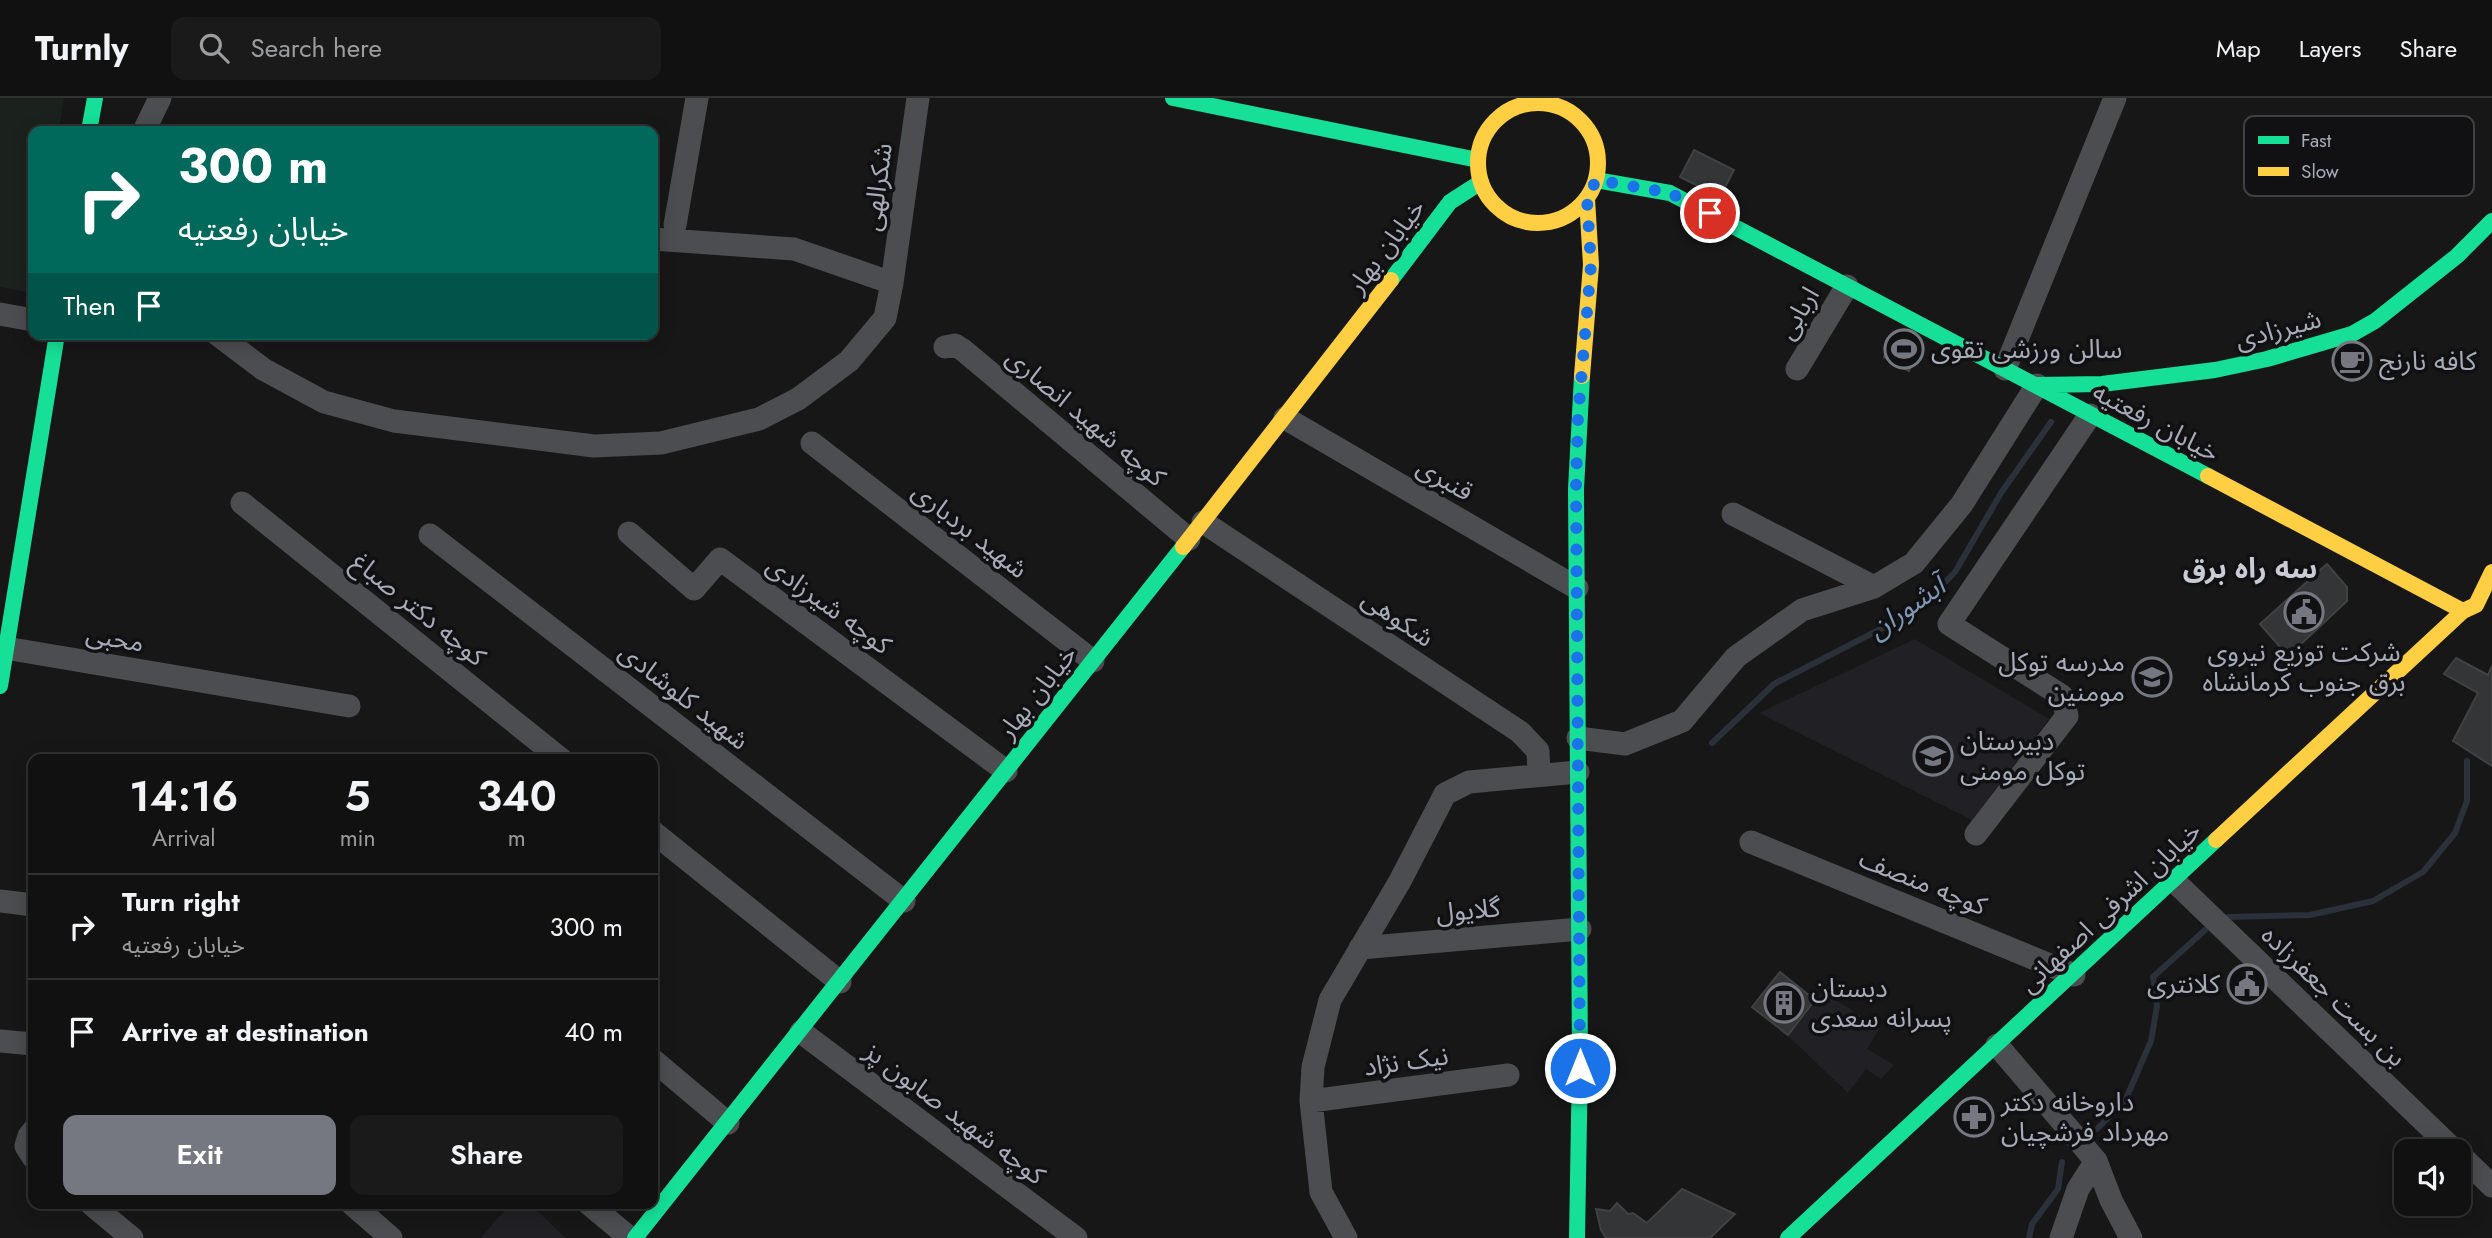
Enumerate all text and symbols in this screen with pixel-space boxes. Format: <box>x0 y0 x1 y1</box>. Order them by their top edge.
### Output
search box <box>171 17 661 80</box>
text: Turnly <box>35 25 129 72</box>
icon: search <box>195 29 233 67</box>
text: Search here <box>251 29 382 67</box>
text: Map <box>2216 31 2261 66</box>
text: Layers <box>2299 31 2361 66</box>
text: Share <box>2399 31 2457 66</box>
legend <box>2244 116 2474 196</box>
text: Fast <box>2301 127 2332 154</box>
text: 300 m <box>178 131 328 201</box>
street label: شکرالهی <box>852 141 902 233</box>
icon: right <box>63 154 154 245</box>
text: Slow <box>2301 158 2339 185</box>
pin <box>1680 183 1740 243</box>
street label: خیابان بهار <box>1337 191 1434 302</box>
icon: arrive <box>1691 194 1729 232</box>
text: خیابان رفعتیه <box>178 206 349 252</box>
street label: اربابی <box>1767 279 1829 347</box>
text: Then <box>63 287 116 325</box>
icon: arrive <box>130 287 168 325</box>
street label: شیرزادی <box>2231 299 2325 359</box>
sports icon: سالن ورزشی تقوی <box>1883 328 1925 370</box>
place label: سالن ورزشی تقوی <box>1931 330 2122 368</box>
street label: کوچه شهید انصاری <box>998 339 1174 495</box>
cafe icon: کافه نارنج <box>2331 340 2373 382</box>
place label: کافه نارنج <box>2379 342 2477 381</box>
street label: خیابان رفعتیه <box>2086 373 2226 471</box>
street label: قنبری <box>1410 448 1480 510</box>
street label: شهید بردباری <box>904 473 1036 587</box>
street label: کوچه دکتر صباغ <box>344 543 494 675</box>
street label: کوچه شیرزادی <box>759 547 900 664</box>
district label: سه راه برق <box>2183 548 2317 589</box>
water label: آبشوران <box>1859 562 1958 649</box>
street label: شکوهی <box>1354 580 1442 656</box>
public building icon: شرکت توزیع نیروی برق جنوب کرمانشاه <box>2283 591 2325 633</box>
street label: محبی <box>83 614 147 662</box>
street label: شهید کلوشادی <box>611 633 757 759</box>
place label: شرکت توزیع نیروی برق جنوب کرمانشاه <box>2203 633 2405 701</box>
street label: خیابان بهار <box>988 637 1086 748</box>
place label: مدرسه توکل مومنین <box>1998 643 2125 711</box>
school or university icon: مدرسه توکل مومنین <box>2131 656 2173 698</box>
place label: دبیرستان توکل مومنی <box>1960 722 2085 790</box>
school or university icon: دبیرستان توکل مومنی <box>1912 735 1954 777</box>
text: 14:16 <box>129 766 238 827</box>
text: 5 <box>345 766 371 827</box>
text: 340 <box>477 766 557 827</box>
street label: خیابان اشرفی اصفهانی <box>2010 812 2210 1002</box>
text: Arrival <box>152 821 216 855</box>
text: min <box>340 821 376 855</box>
text: m <box>508 821 526 855</box>
street label: کوچه منصف <box>1854 839 1993 925</box>
text: Turn right <box>122 883 240 921</box>
street label: گلایول <box>1434 888 1502 932</box>
icon: right <box>63 908 101 946</box>
text: 300 m <box>550 908 623 946</box>
street label: بن بست جعفرزاده <box>2253 917 2415 1075</box>
text: خیابان رفعتیه <box>122 928 245 962</box>
public building icon: کلانتری <box>2226 963 2268 1005</box>
place label: کلانتری <box>2147 965 2220 1003</box>
place label: دبستان پسرانه سعدی <box>1811 969 1952 1037</box>
building icon: دبستان پسرانه سعدی <box>1763 982 1805 1024</box>
icon: arrive <box>63 1013 101 1051</box>
text: Arrive at destination <box>122 1013 369 1051</box>
text: 40 m <box>564 1013 623 1051</box>
position arrow <box>1543 1031 1617 1105</box>
street label: کوچه شهید صابون پز <box>856 1032 1054 1194</box>
street label: نیک نژاد <box>1361 1036 1451 1086</box>
place label: داروخانه دکتر مهرداد فرشچیان <box>2000 1083 2169 1151</box>
pharmacy icon: داروخانه دکتر مهرداد فرشچیان <box>1953 1096 1995 1138</box>
button: Exit <box>63 1115 336 1195</box>
button: Share <box>350 1115 623 1195</box>
map controls <box>2394 1139 2471 1216</box>
button: sound <box>2394 1139 2471 1216</box>

